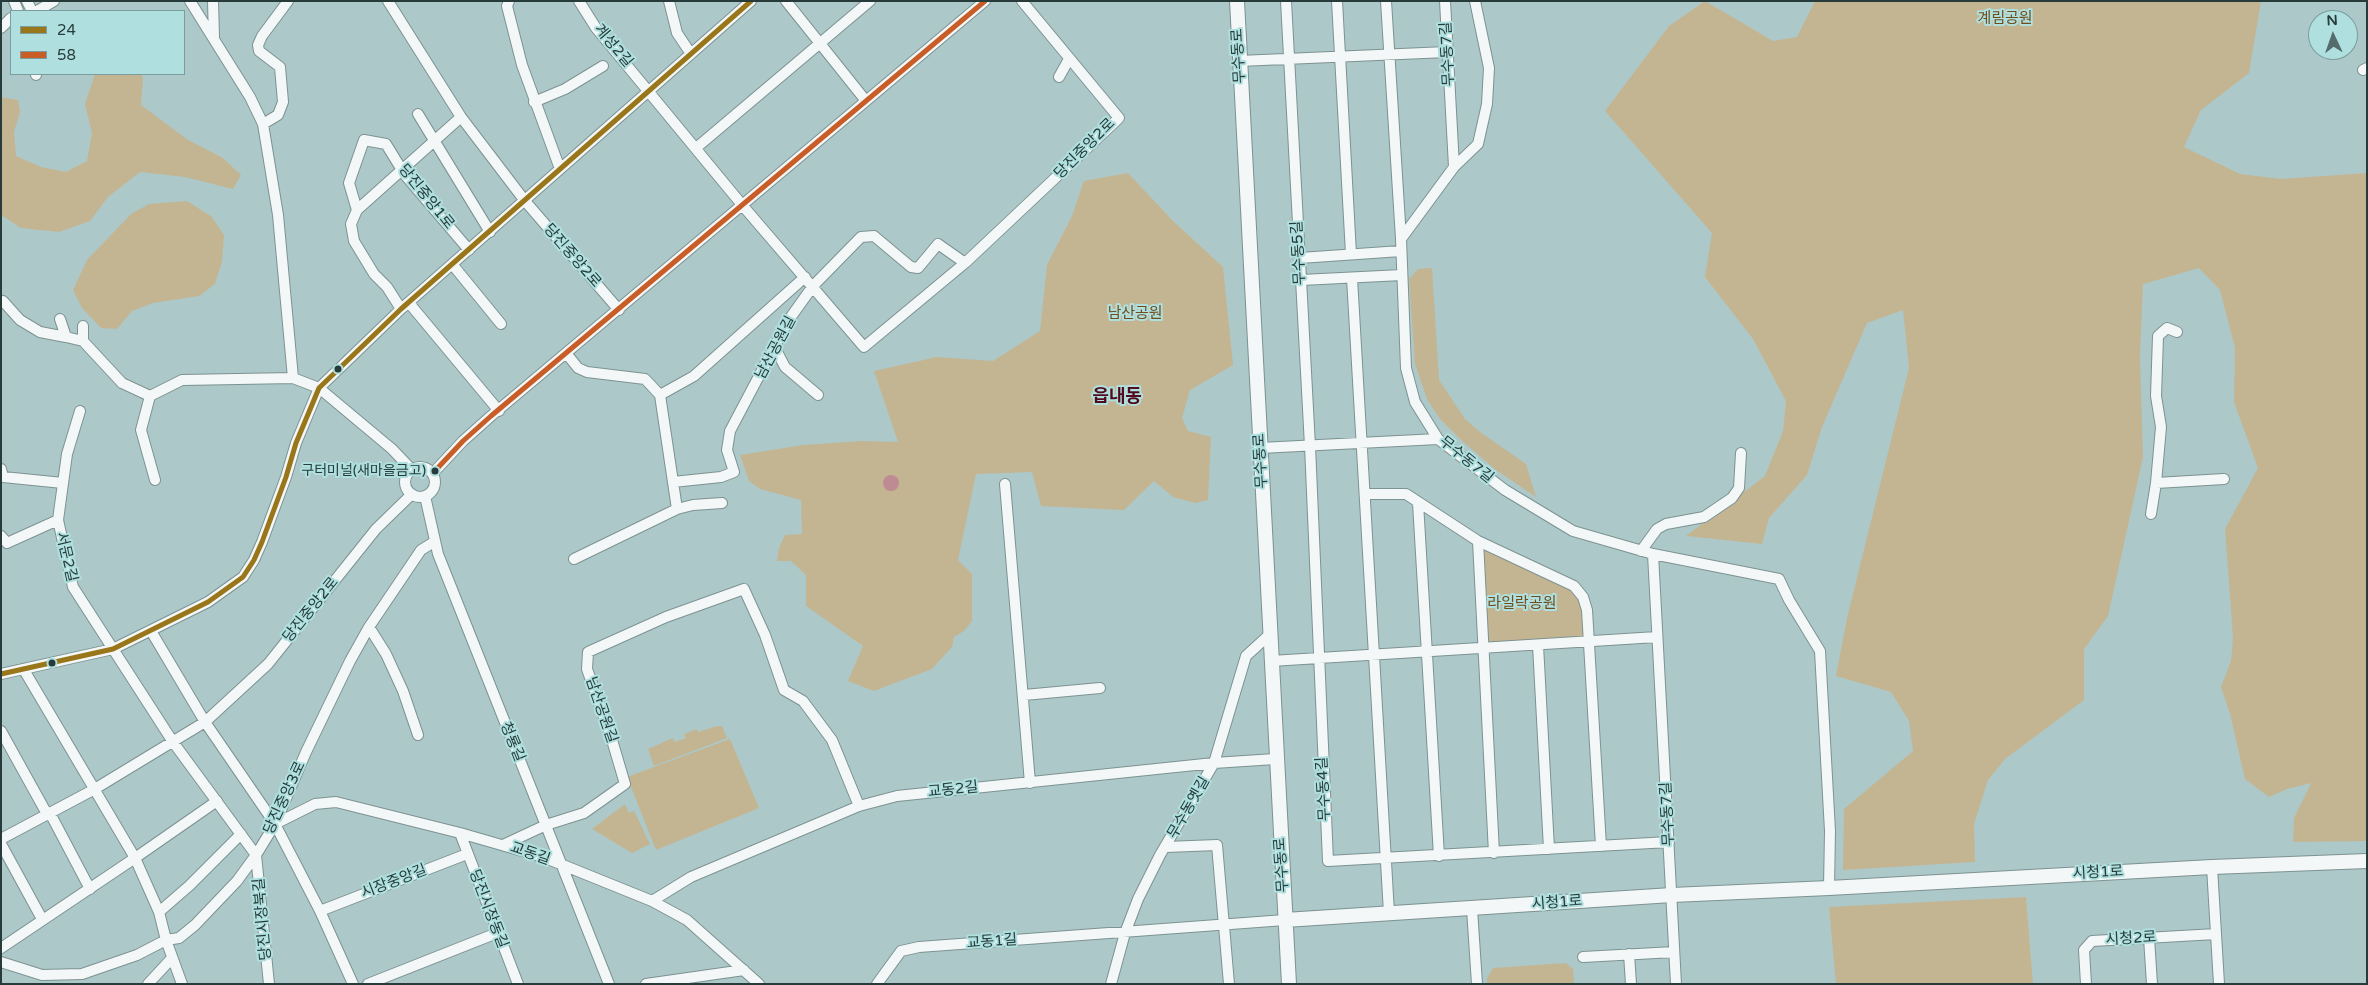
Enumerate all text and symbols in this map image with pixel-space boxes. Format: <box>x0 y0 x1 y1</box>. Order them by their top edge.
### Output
legend <box>10 10 185 75</box>
park label: 계림공원 <box>1977 10 2033 28</box>
north arrow <box>2308 10 2358 60</box>
text: N <box>2326 12 2338 29</box>
text: 24 <box>57 21 76 39</box>
street label: 계성2길 <box>590 21 636 71</box>
street label: 무수동7길 <box>1437 21 1459 87</box>
street label: 무수동로 <box>1229 28 1249 84</box>
text: 58 <box>57 46 76 64</box>
street label: 당진중앙2로 <box>1051 115 1119 183</box>
street label: 당진중앙1로 <box>394 161 458 233</box>
street label: 무수동5길 <box>1288 220 1310 286</box>
street label: 당진중앙2로 <box>539 221 605 291</box>
park label: 남산공원 <box>1107 305 1163 323</box>
street label: 남산공원길 <box>752 313 800 383</box>
unlabelled marker <box>333 364 343 374</box>
district label: 읍내동 <box>1092 386 1142 408</box>
street label: 무수동로 <box>1251 433 1271 489</box>
street label: 무수동7길 <box>1435 433 1497 487</box>
place label: 구터미널(새마을금고) <box>301 463 426 479</box>
marker: 구터미널(새마을금고) <box>430 466 440 476</box>
street label: 서문2길 <box>52 530 80 584</box>
street label: 당진중앙2로 <box>279 574 343 646</box>
park label: 라일락공원 <box>1488 595 1556 613</box>
unlabelled marker <box>47 658 57 668</box>
street label: 남산공원길 <box>581 674 621 746</box>
street label: 청룡길 <box>496 719 528 765</box>
street label: 무수동4길 <box>1313 756 1335 822</box>
street label: 당진중앙3로 <box>260 759 310 837</box>
street label: 무수동옛길 <box>1164 774 1214 842</box>
street label: 교동2길 <box>927 778 979 802</box>
street label: 무수동7길 <box>1657 781 1679 847</box>
street label: 무수동로 <box>1271 837 1293 893</box>
street label: 교동길 <box>507 839 553 869</box>
street label: 시장중앙길 <box>359 861 429 903</box>
street label: 시청1로 <box>2072 863 2124 883</box>
street label: 당진시장동길 <box>465 867 511 951</box>
street label: 당진시장북길 <box>250 877 276 961</box>
street label: 시청1로 <box>1531 892 1583 914</box>
street label: 시청2로 <box>2105 929 2157 949</box>
street label: 교동1길 <box>966 931 1018 953</box>

